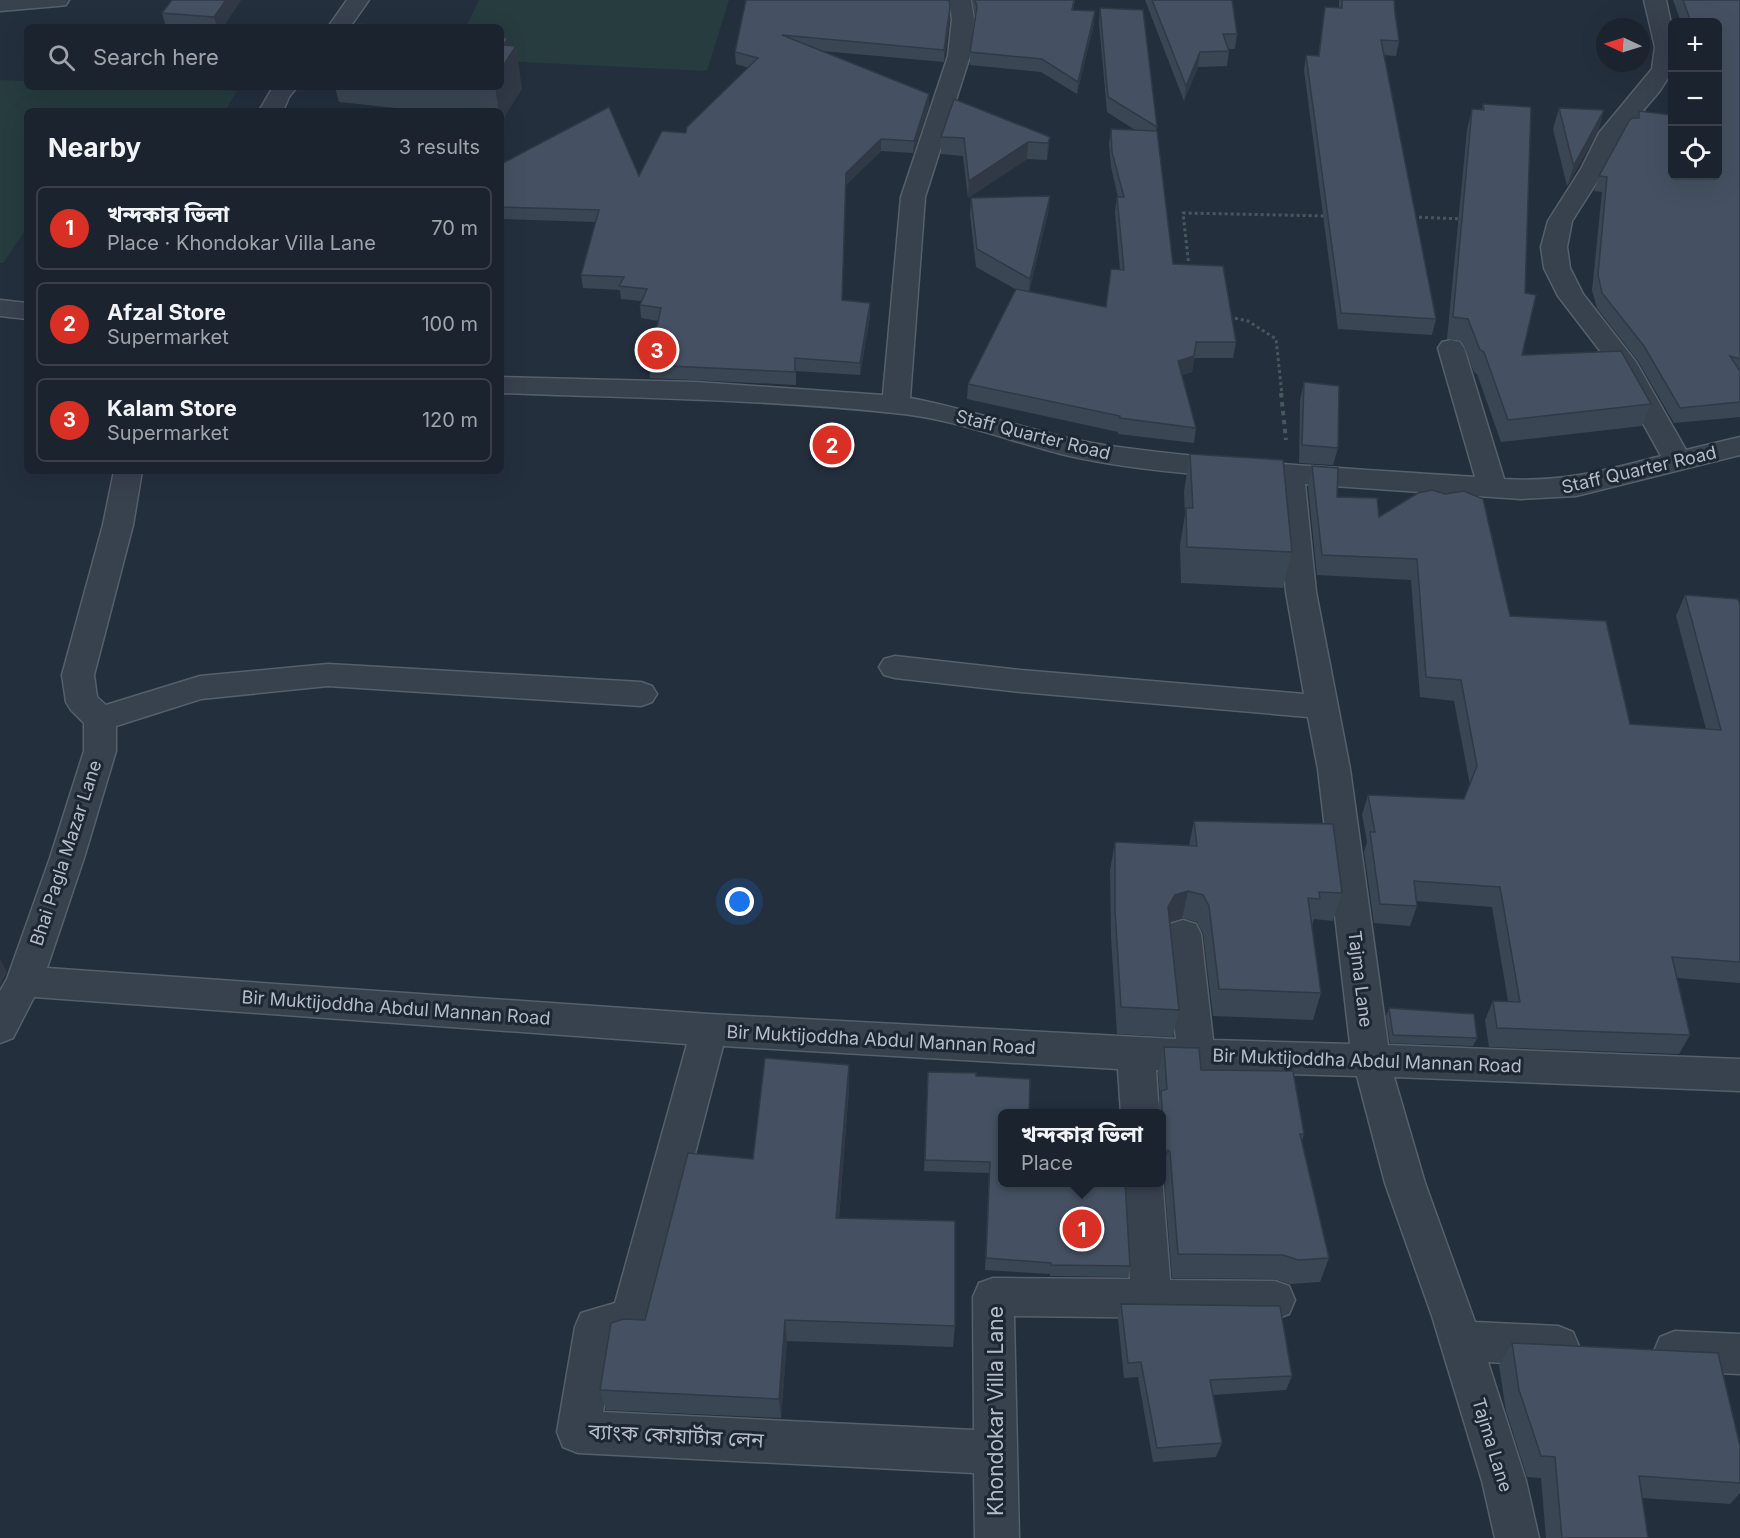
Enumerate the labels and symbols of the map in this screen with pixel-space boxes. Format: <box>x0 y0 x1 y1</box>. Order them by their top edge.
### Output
north arrow <box>1596 18 1650 72</box>
pin: 3 <box>638 328 676 372</box>
street label: Staff Quarter Road <box>954 405 1112 464</box>
pin: 2 <box>812 422 852 468</box>
street label: Staff Quarter Road <box>1559 441 1718 498</box>
street label: Bhai Pagla Mazar Lane <box>26 757 105 948</box>
your location <box>725 887 754 916</box>
street label: Tajma Lane <box>1344 929 1377 1028</box>
street label: Bir Muktijoddha Abdul Mannan Road <box>241 986 551 1029</box>
street label: Bir Muktijoddha Abdul Mannan Road <box>726 1021 1036 1058</box>
street label: Bir Muktijoddha Abdul Mannan Road <box>1212 1045 1522 1076</box>
pin: 1 <box>1062 1206 1102 1252</box>
street label: Khondokar Villa Lane <box>983 1306 1008 1516</box>
street label: Tajma Lane <box>1468 1395 1517 1494</box>
street label: ব্যাংক কোয়ার্টার লেন <box>587 1418 765 1453</box>

